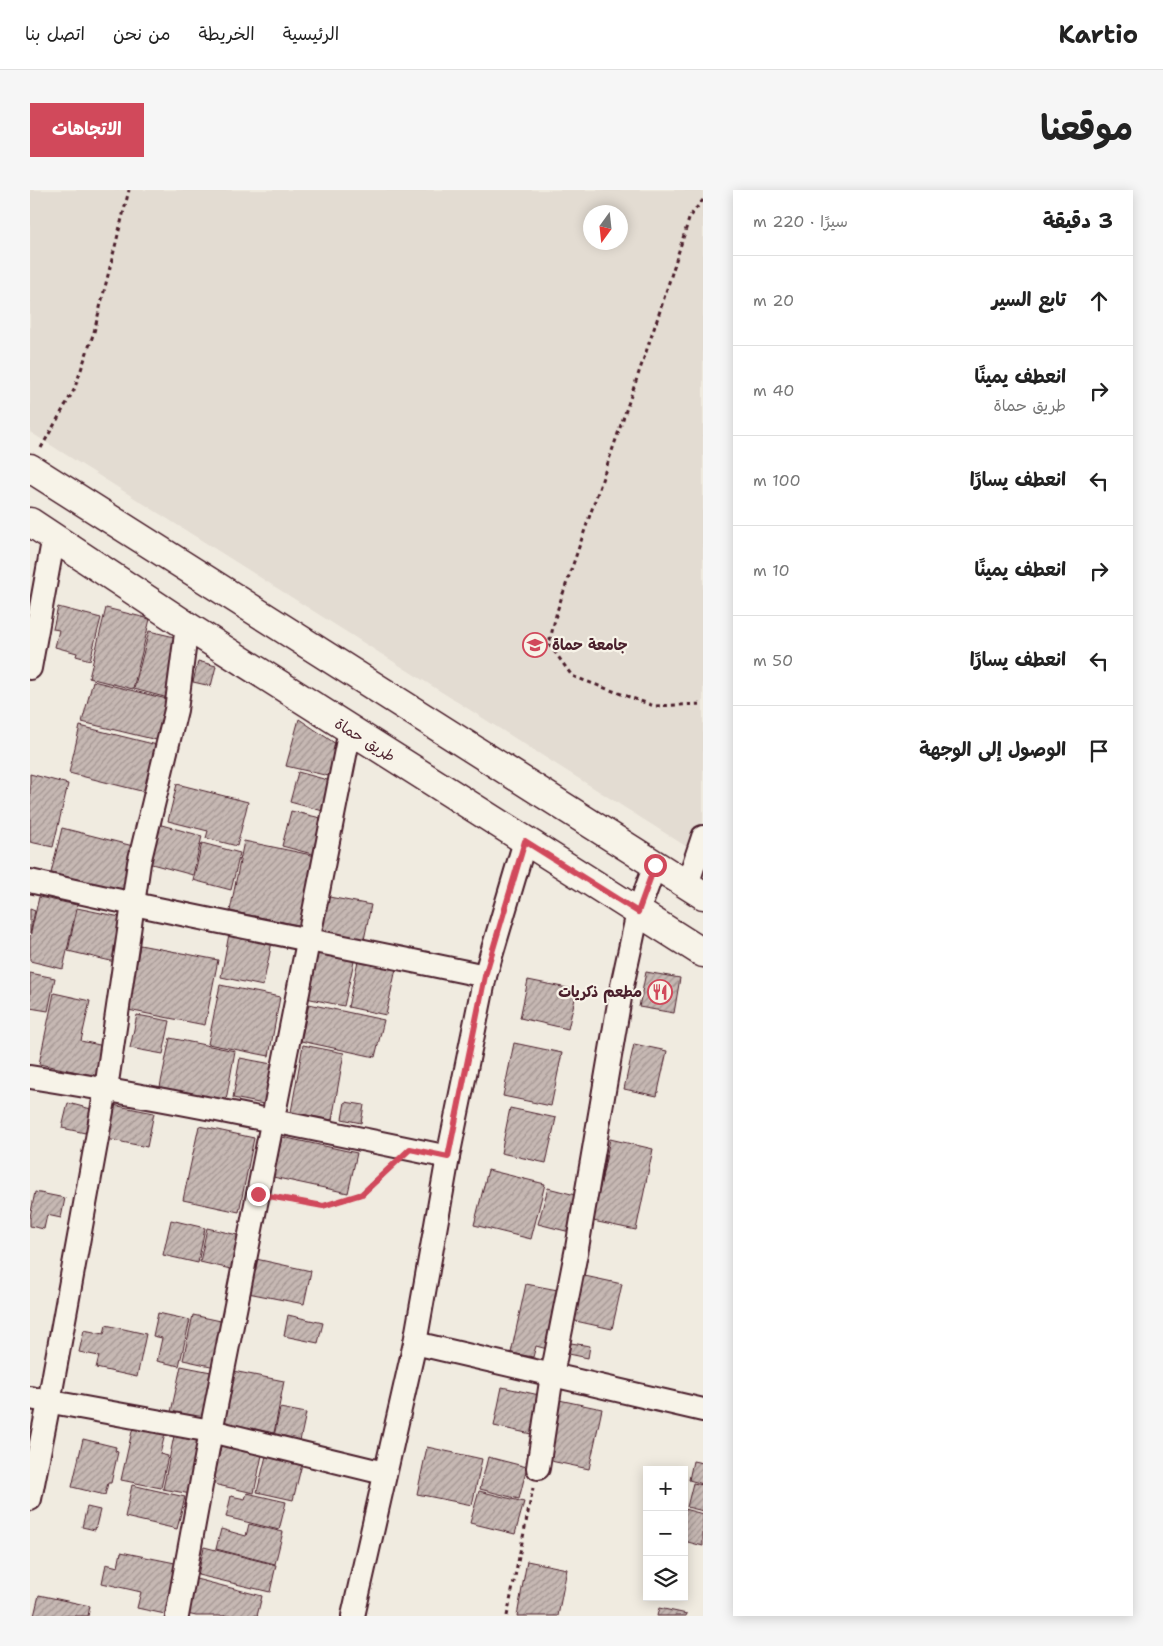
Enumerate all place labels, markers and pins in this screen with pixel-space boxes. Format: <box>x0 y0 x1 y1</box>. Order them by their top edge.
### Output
school or university icon: جامعة حماة <box>522 632 548 658</box>
place label: جامعة حماة <box>552 635 628 655</box>
restaurant icon: مطعم ذكريات <box>647 979 673 1005</box>
place label: مطعم ذكريات <box>558 982 642 1003</box>

